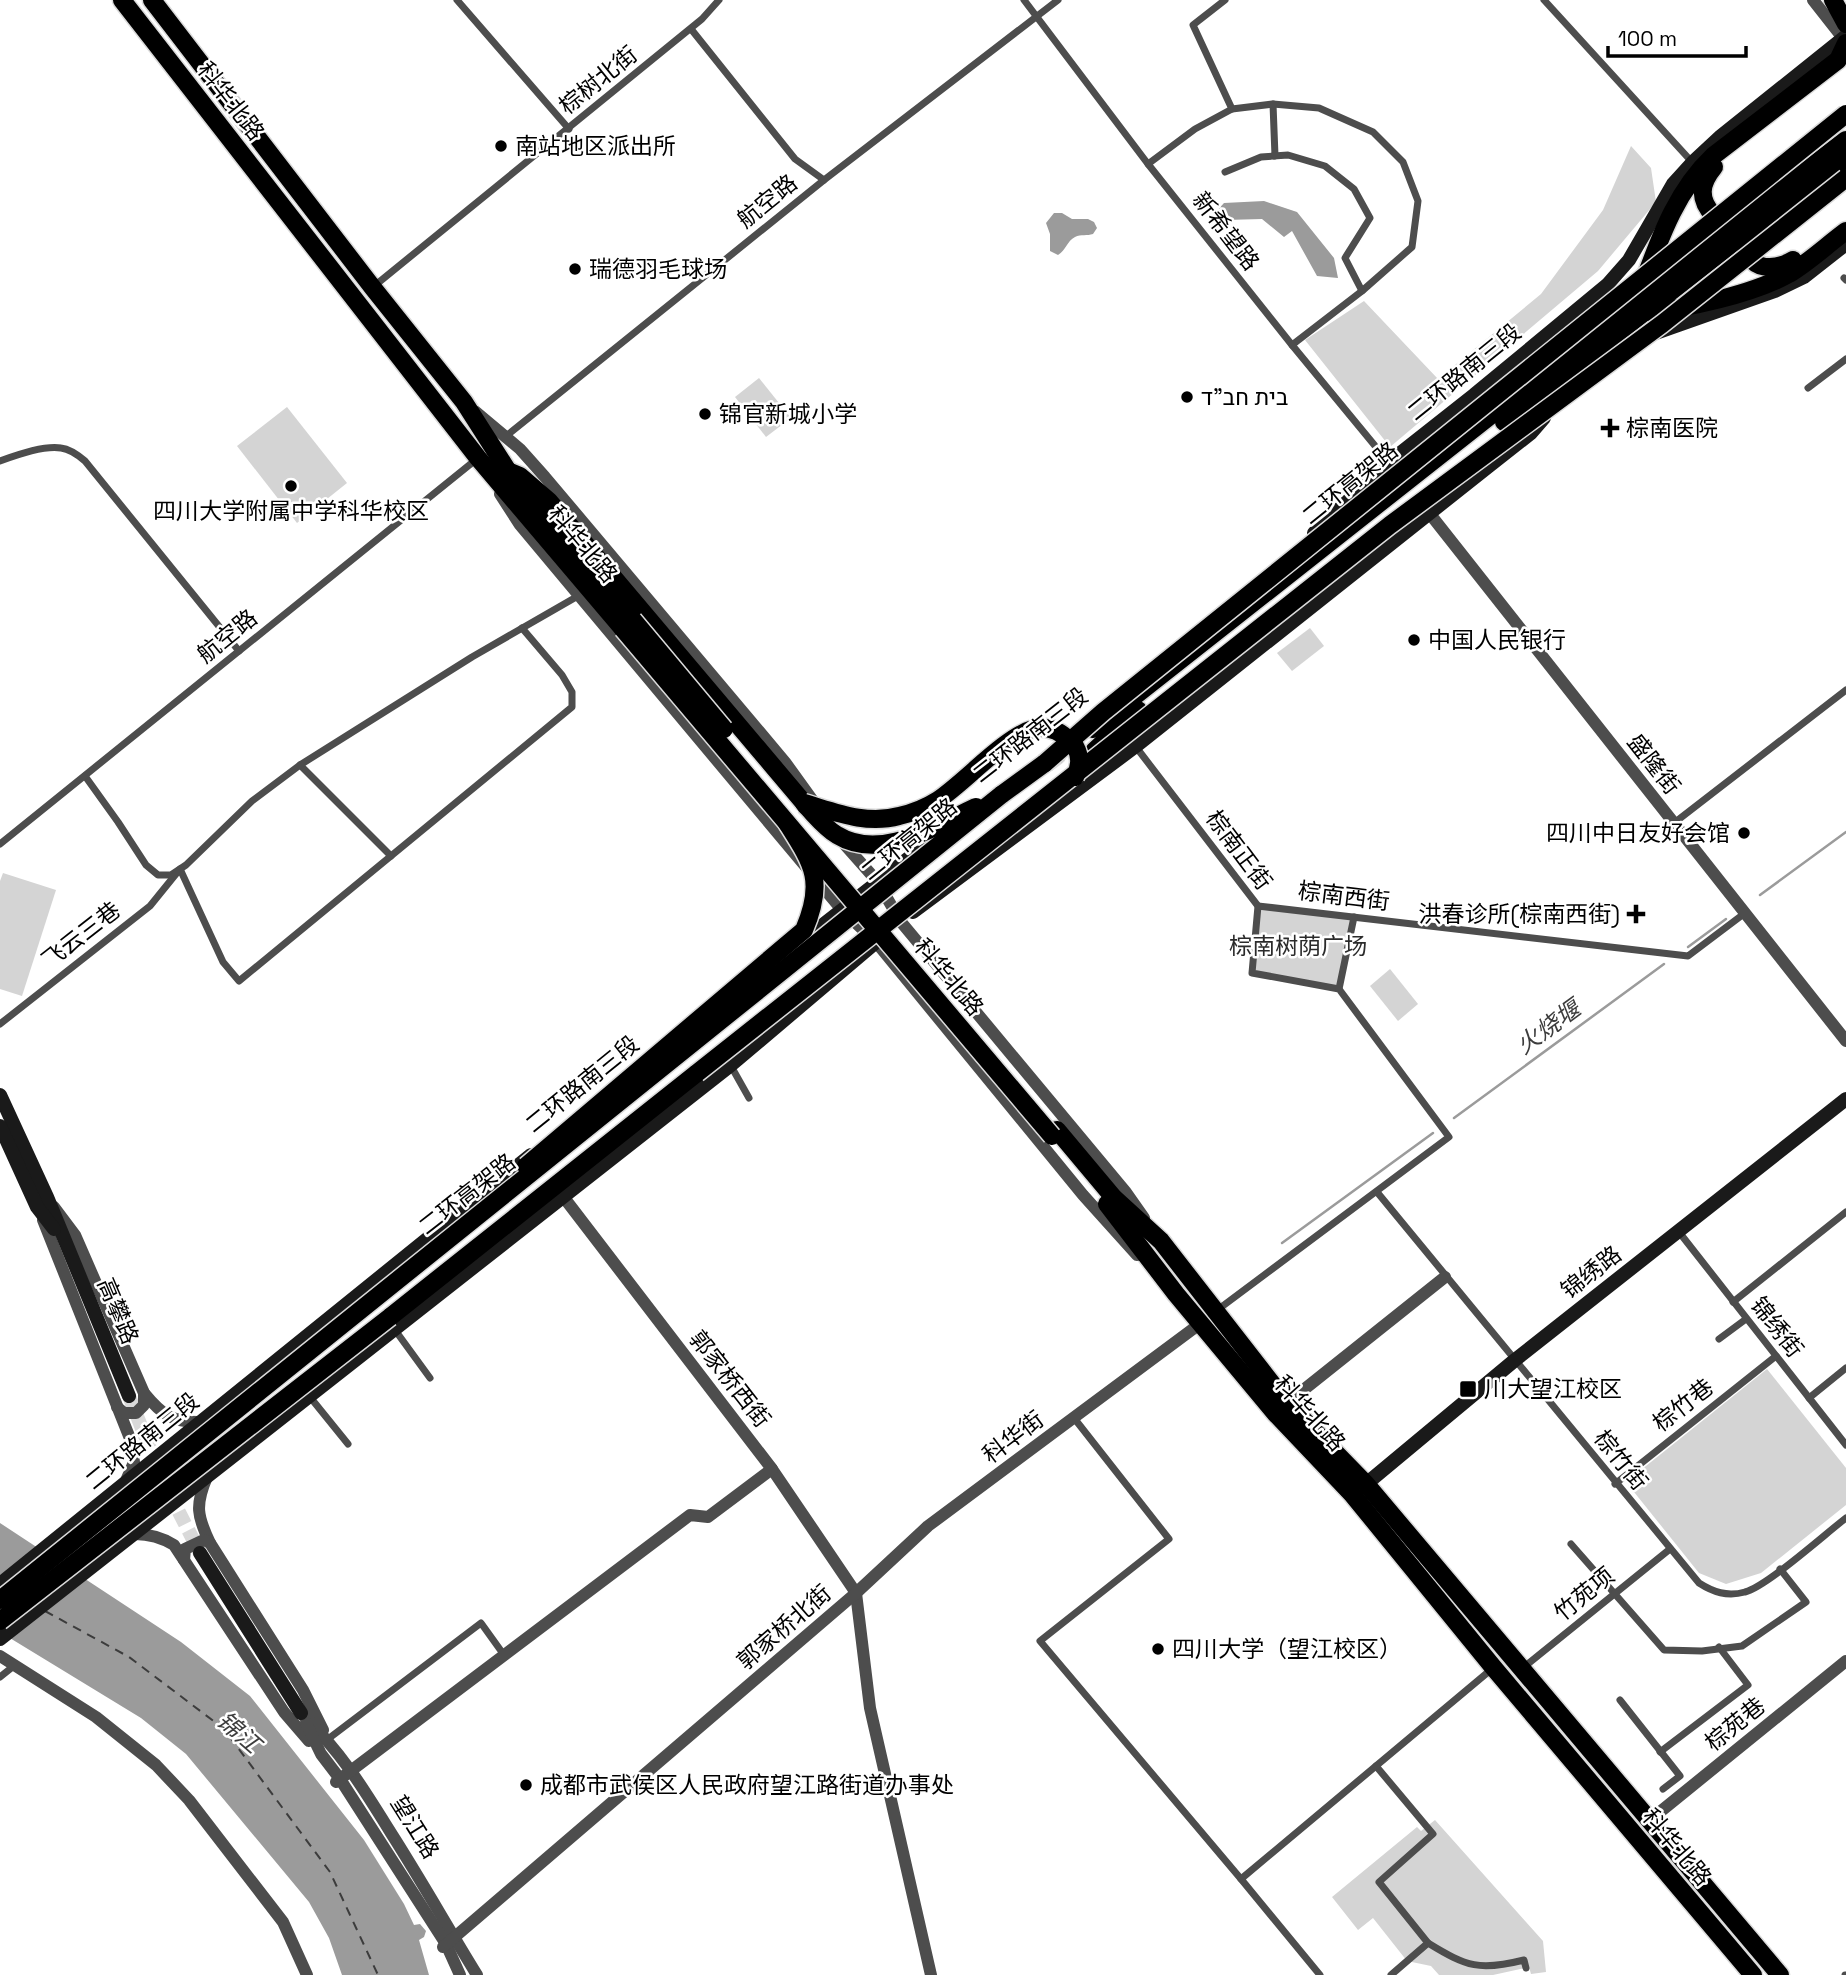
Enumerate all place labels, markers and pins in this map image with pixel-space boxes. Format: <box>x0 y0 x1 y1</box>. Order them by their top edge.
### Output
place label: 南站地区派出所 <box>515 131 676 161</box>
marker: 南站地区派出所 <box>493 138 509 154</box>
place label: 瑞德羽毛球场 <box>589 254 727 284</box>
marker: 瑞德羽毛球场 <box>567 261 583 277</box>
place label: בית חב"ד <box>1201 382 1288 412</box>
marker: בית חב"ד <box>1179 389 1195 405</box>
place label: 锦官新城小学 <box>719 399 857 429</box>
marker: 锦官新城小学 <box>697 406 713 422</box>
place label: 棕南医院 <box>1626 413 1718 443</box>
marker: 棕南医院 <box>1600 418 1620 438</box>
marker: 四川大学附属中学科华校区 <box>283 478 299 494</box>
place label: 四川大学附属中学科华校区 <box>153 496 429 526</box>
place label: 中国人民银行 <box>1428 625 1566 655</box>
marker: 中国人民银行 <box>1406 632 1422 648</box>
place label: 四川中日友好会馆 <box>1546 818 1730 848</box>
marker: 四川中日友好会馆 <box>1736 825 1752 841</box>
place label: 洪春诊所(棕南西街) <box>1419 899 1620 929</box>
marker: 洪春诊所(棕南西街) <box>1626 904 1646 924</box>
place label: 川大望江校区 <box>1484 1374 1622 1404</box>
marker: 川大望江校区 <box>1458 1379 1478 1399</box>
place label: 四川大学（望江校区） <box>1172 1634 1402 1664</box>
marker: 四川大学（望江校区） <box>1150 1641 1166 1657</box>
place label: 成都市武侯区人民政府望江路街道办事处 <box>540 1770 954 1800</box>
marker: 成都市武侯区人民政府望江路街道办事处 <box>518 1777 534 1793</box>

